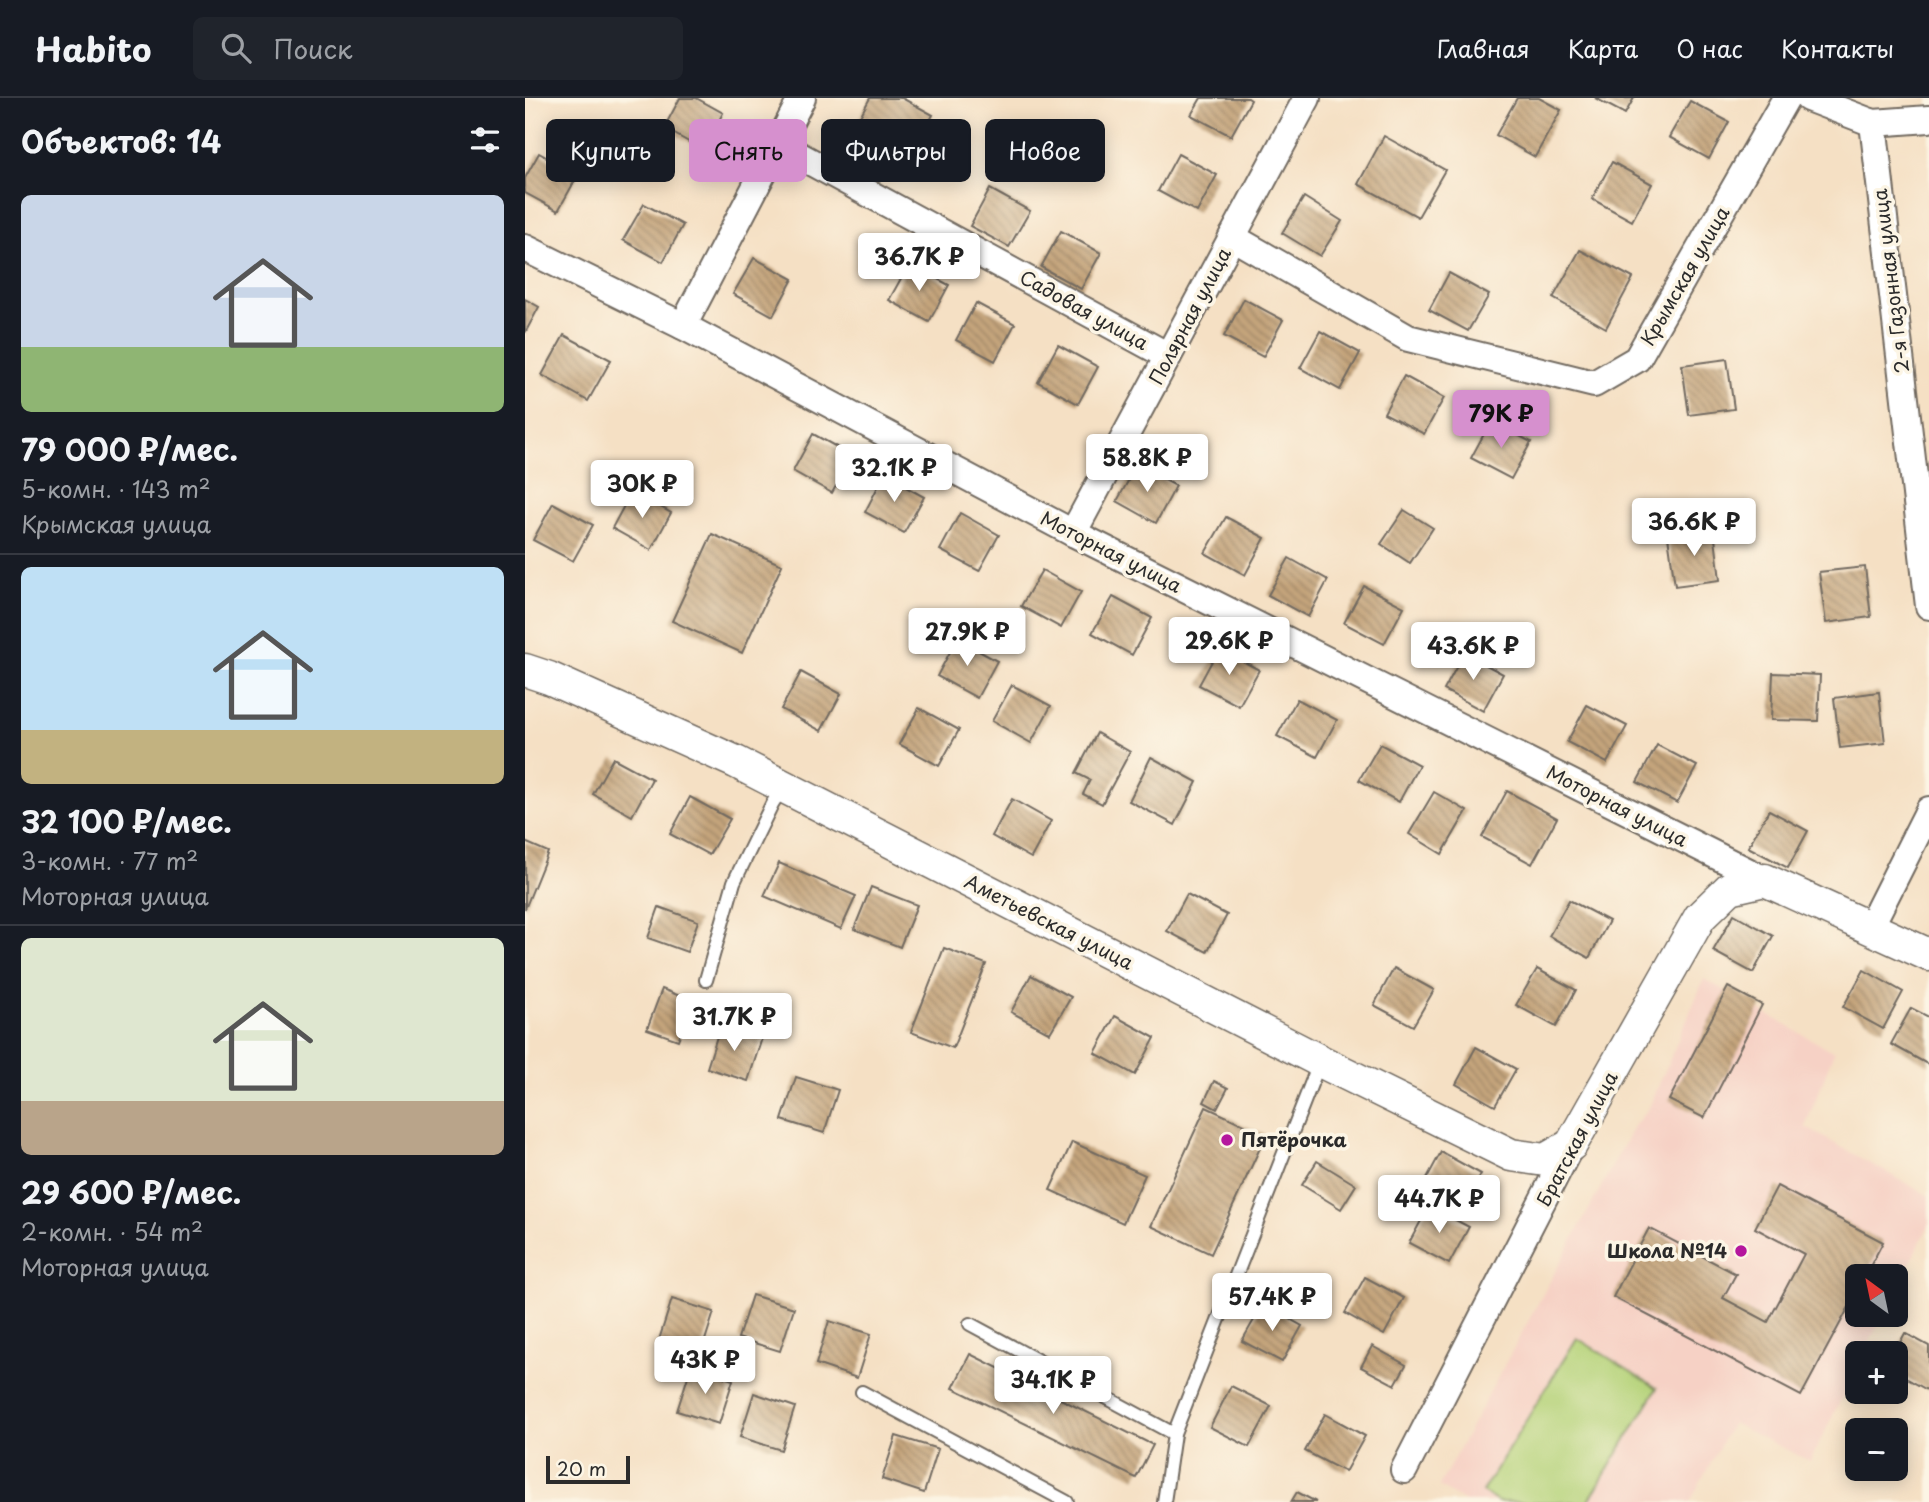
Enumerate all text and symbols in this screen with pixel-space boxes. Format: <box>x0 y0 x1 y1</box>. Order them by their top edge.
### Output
search box <box>193 17 683 80</box>
text: Habito <box>35 23 151 73</box>
icon: search <box>217 29 255 67</box>
text: Поиск <box>273 29 352 68</box>
text: Главная <box>1437 30 1530 66</box>
text: Карта <box>1568 30 1638 66</box>
text: О нас <box>1676 30 1743 66</box>
text: Контакты <box>1781 30 1894 66</box>
text: Объектов: 14 <box>21 118 221 163</box>
chip: Купить <box>546 119 675 182</box>
chip: Снять <box>689 119 807 182</box>
chip: Фильтры <box>821 119 971 182</box>
chip: Новое <box>985 119 1105 182</box>
icon: filters <box>466 121 504 159</box>
street label: 2-я Газонная улица <box>1865 187 1915 375</box>
street label: Крымская улица <box>1633 201 1736 350</box>
pin: 36.7K ₽ <box>854 234 984 293</box>
text: 36.7K ₽ <box>874 238 964 273</box>
icon: home <box>200 240 326 366</box>
street label: Полярная улица <box>1141 242 1237 389</box>
street label: Садовая улица <box>1015 262 1154 356</box>
pin: 79K ₽ <box>1452 390 1550 450</box>
text: 79K ₽ <box>1468 395 1534 430</box>
text: 79 000 ₽/мес. <box>21 426 238 471</box>
pin: 58.8K ₽ <box>1082 434 1212 494</box>
text: 58.8K ₽ <box>1102 439 1192 474</box>
pin: 32.1K ₽ <box>829 444 959 504</box>
text: 32.1K ₽ <box>851 449 937 484</box>
pin: 30K ₽ <box>593 460 691 520</box>
text: 30K ₽ <box>607 465 677 500</box>
text: 5-комн. · 143 m² <box>21 471 211 506</box>
pin: 36.6K ₽ <box>1629 498 1759 558</box>
street label: Моторная улица <box>1036 503 1187 599</box>
text: 36.6K ₽ <box>1648 503 1740 538</box>
text: Крымская улица <box>21 506 211 541</box>
pin: 27.9K ₽ <box>902 608 1032 668</box>
icon: home <box>200 612 326 738</box>
text: 27.9K ₽ <box>925 613 1010 648</box>
pin: 29.6K ₽ <box>1164 618 1294 677</box>
text: 29.6K ₽ <box>1185 622 1273 657</box>
pin: 43.6K ₽ <box>1408 622 1538 682</box>
text: 43.6K ₽ <box>1427 627 1519 662</box>
street label: Моторная улица <box>1542 757 1693 853</box>
text: 32 100 ₽/мес. <box>21 798 232 843</box>
text: 3-комн. · 77 m² <box>21 843 198 878</box>
street label: Аметьевская улица <box>960 866 1139 976</box>
text: Моторная улица <box>21 878 209 913</box>
icon: home <box>200 983 326 1109</box>
pin: 31.7K ₽ <box>669 993 799 1053</box>
text: 31.7K ₽ <box>692 998 776 1033</box>
street label: Братская улица <box>1529 1066 1624 1211</box>
place label: Пятёрочка <box>1241 1125 1347 1153</box>
marker: Пятёрочка <box>1219 1132 1235 1148</box>
text: 29 600 ₽/мес. <box>21 1169 241 1214</box>
pin: 44.7K ₽ <box>1374 1176 1504 1235</box>
text: 44.7K ₽ <box>1394 1180 1484 1215</box>
text: 2-комн. · 54 m² <box>21 1214 203 1249</box>
place label: Школа №14 <box>1607 1236 1727 1264</box>
marker: Школа №14 <box>1733 1243 1749 1259</box>
text: Моторная улица <box>21 1249 209 1284</box>
north arrow <box>1845 1264 1907 1326</box>
map controls <box>1845 1264 1908 1481</box>
pin: 57.4K ₽ <box>1207 1274 1337 1333</box>
text: 57.4K ₽ <box>1228 1278 1316 1313</box>
pin: 43K ₽ <box>656 1336 754 1396</box>
text: 43K ₽ <box>670 1341 740 1376</box>
button: + <box>1845 1341 1908 1404</box>
pin: 34.1K ₽ <box>988 1356 1118 1416</box>
text: 34.1K ₽ <box>1010 1361 1096 1396</box>
button: − <box>1845 1418 1908 1481</box>
scale bar <box>546 1453 630 1485</box>
text: 20 m <box>557 1454 606 1482</box>

